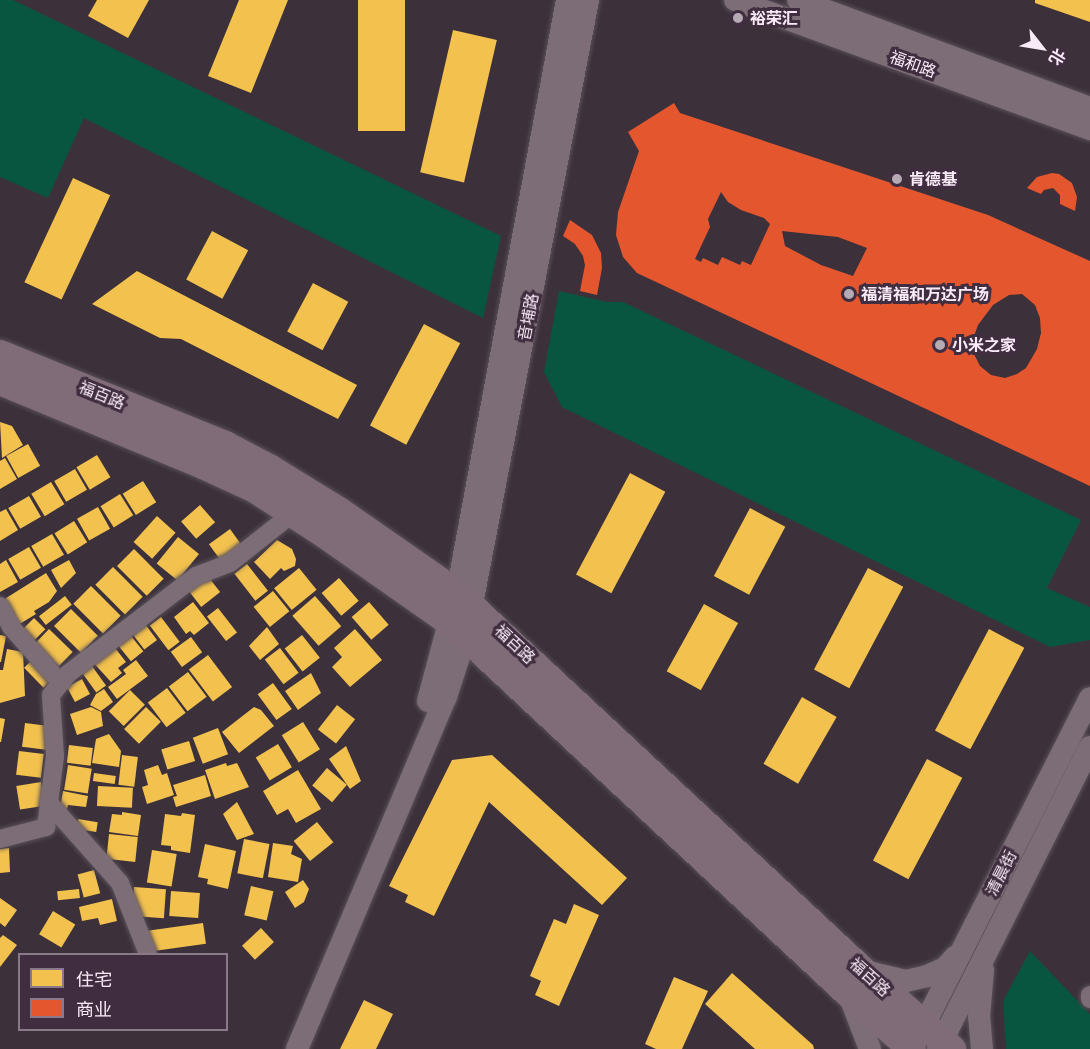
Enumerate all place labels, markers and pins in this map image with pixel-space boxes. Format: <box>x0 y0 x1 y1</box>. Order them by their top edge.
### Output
place label: 裕荣汇 <box>750 8 798 28</box>
marker: 裕荣汇 <box>731 11 745 25</box>
place label: 肯德基 <box>909 169 957 189</box>
marker: 肯德基 <box>890 172 904 186</box>
place label: 福清福和万达广场 <box>861 284 989 304</box>
marker: 福清福和万达广场 <box>842 287 856 301</box>
place label: 小米之家 <box>952 335 1016 355</box>
marker: 小米之家 <box>933 338 947 352</box>

